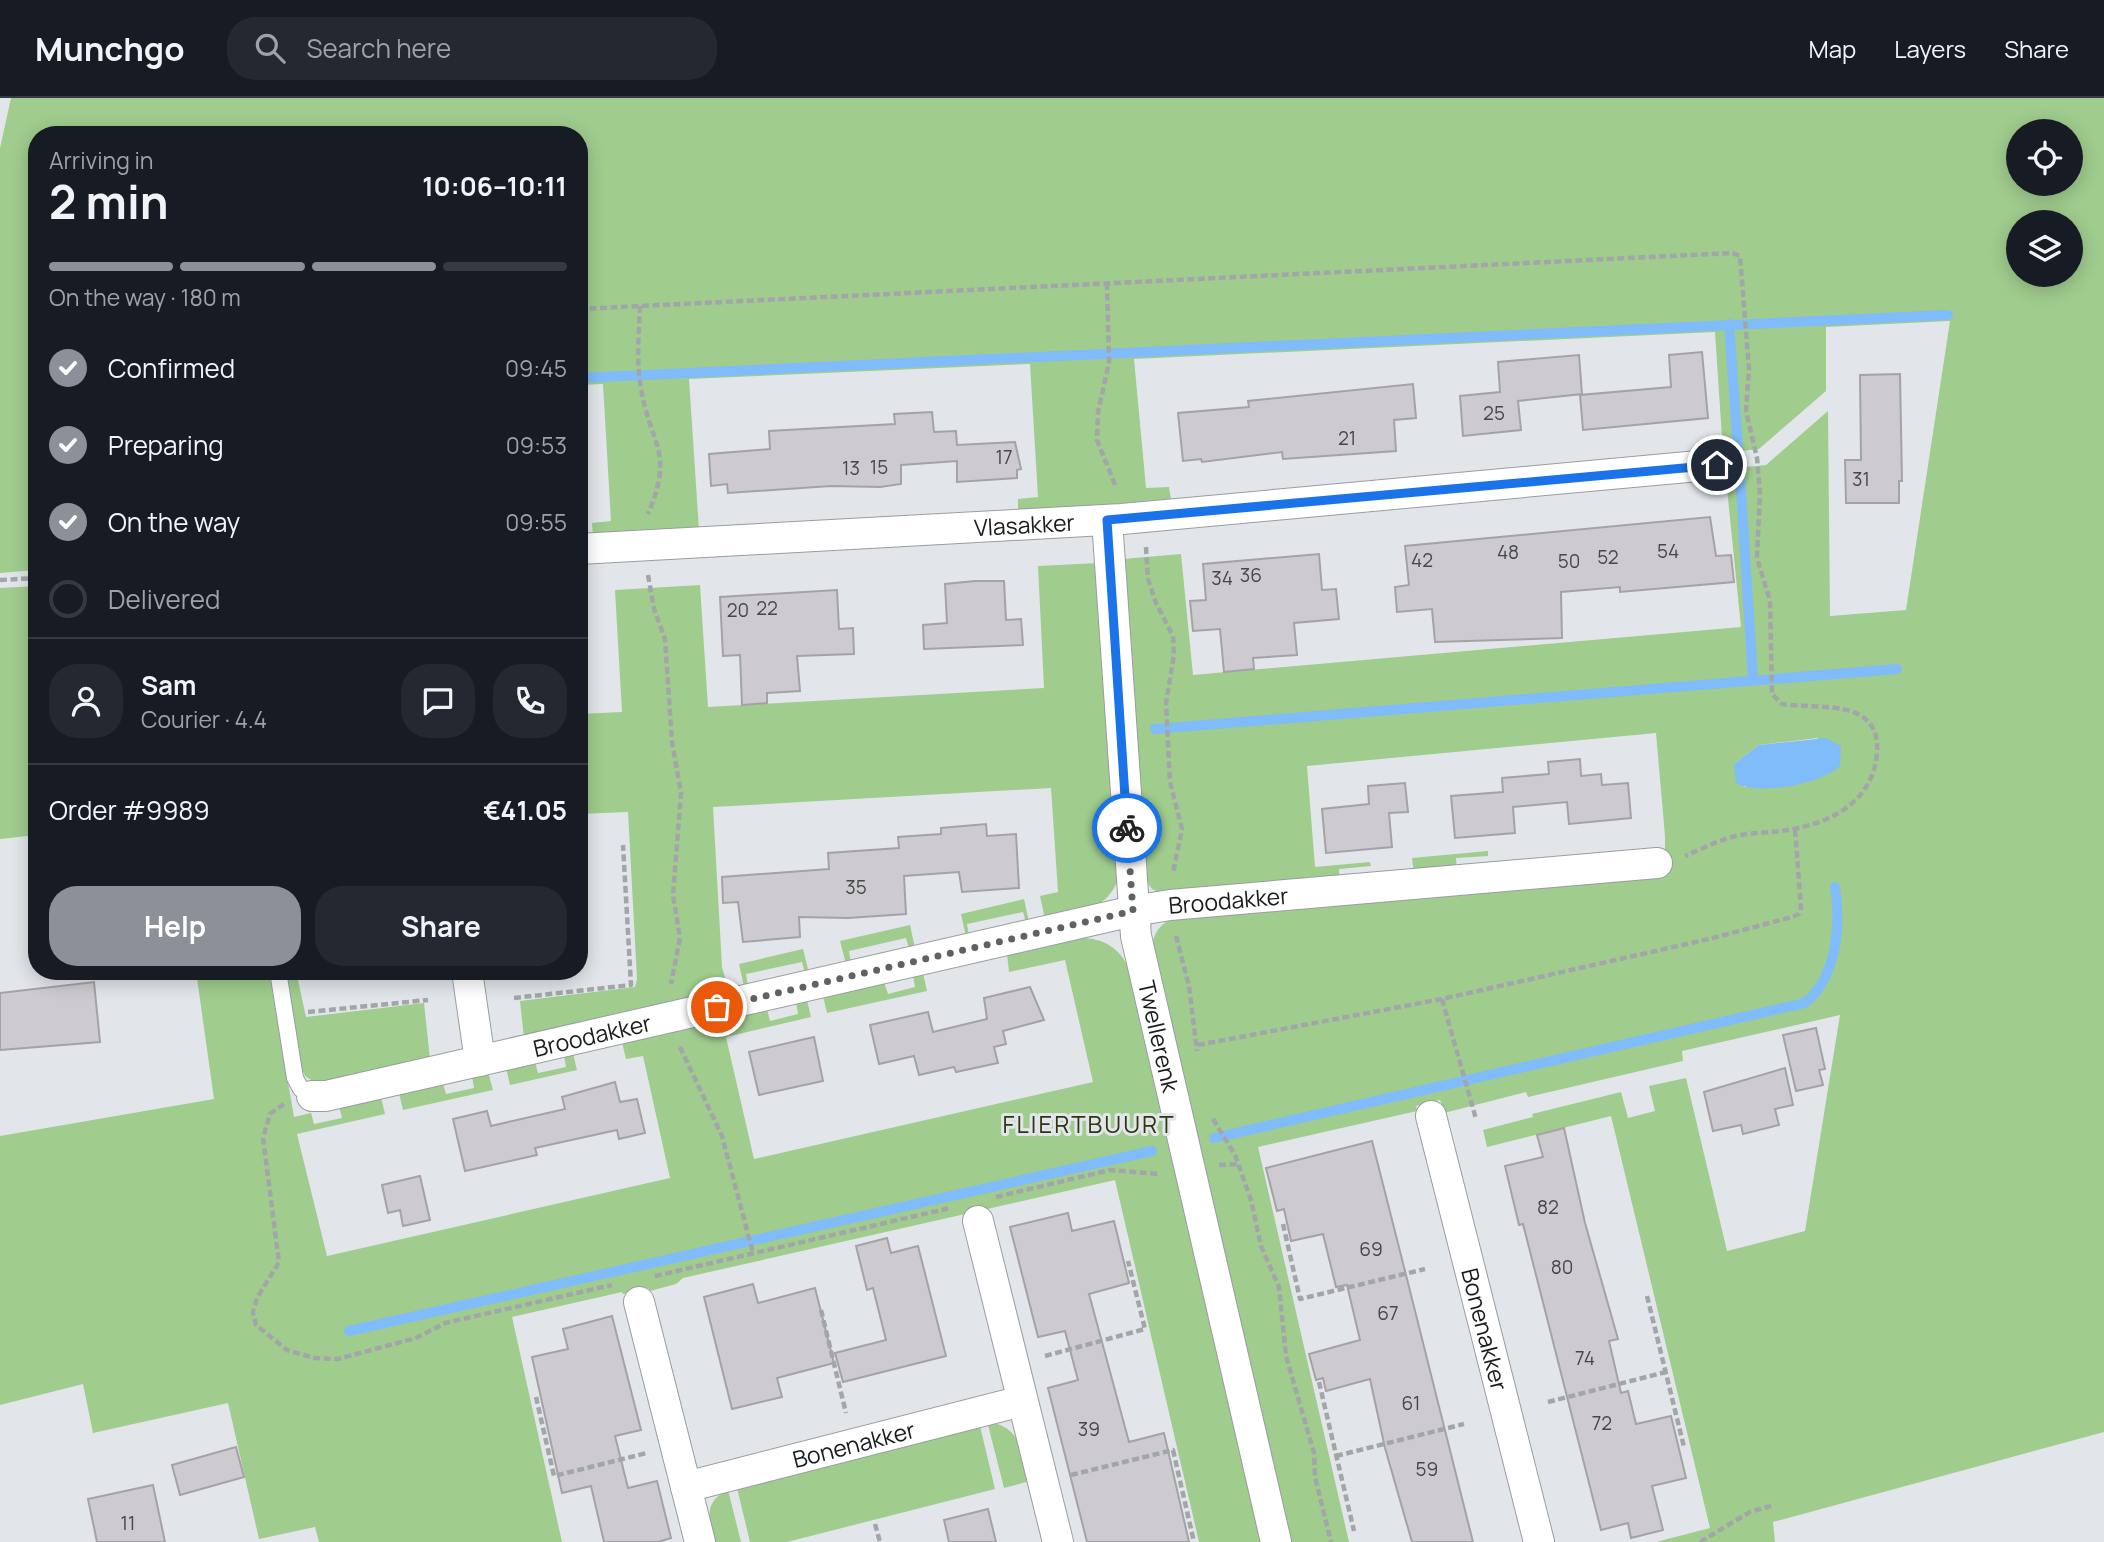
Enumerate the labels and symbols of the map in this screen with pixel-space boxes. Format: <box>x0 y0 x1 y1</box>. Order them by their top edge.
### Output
house number: 25 <box>1483 400 1505 426</box>
house number: 21 <box>1338 425 1356 451</box>
pin <box>1687 435 1747 495</box>
house number: 17 <box>996 444 1012 470</box>
house number: 15 <box>870 454 888 480</box>
house number: 13 <box>842 455 860 481</box>
house number: 31 <box>1852 466 1870 492</box>
street label: Vlasakker <box>973 506 1076 543</box>
house number: 54 <box>1657 538 1679 564</box>
house number: 48 <box>1497 539 1519 565</box>
house number: 52 <box>1597 544 1619 570</box>
house number: 42 <box>1411 547 1433 573</box>
house number: 50 <box>1558 548 1580 574</box>
house number: 36 <box>1240 562 1262 588</box>
house number: 34 <box>1211 565 1233 591</box>
house number: 22 <box>756 595 778 621</box>
house number: 20 <box>727 597 749 623</box>
courier <box>1092 793 1162 863</box>
house number: 35 <box>845 874 867 900</box>
street label: Broodakker <box>1167 879 1290 921</box>
pin <box>687 977 747 1037</box>
street label: Twellerenk <box>1131 977 1188 1096</box>
street label: Broodakker <box>530 1006 654 1064</box>
district label: FLIERTBUURT <box>1003 1107 1175 1140</box>
house number: 82 <box>1537 1194 1559 1220</box>
house number: 69 <box>1359 1236 1383 1262</box>
house number: 80 <box>1551 1254 1573 1280</box>
street label: Bonenakker <box>1454 1265 1516 1394</box>
house number: 67 <box>1377 1300 1399 1326</box>
house number: 74 <box>1575 1345 1595 1371</box>
house number: 61 <box>1402 1390 1420 1416</box>
house number: 72 <box>1592 1410 1612 1436</box>
street label: Bonenakker <box>789 1413 918 1475</box>
house number: 39 <box>1078 1416 1100 1442</box>
house number: 59 <box>1416 1456 1438 1482</box>
house number: 11 <box>121 1510 135 1536</box>

